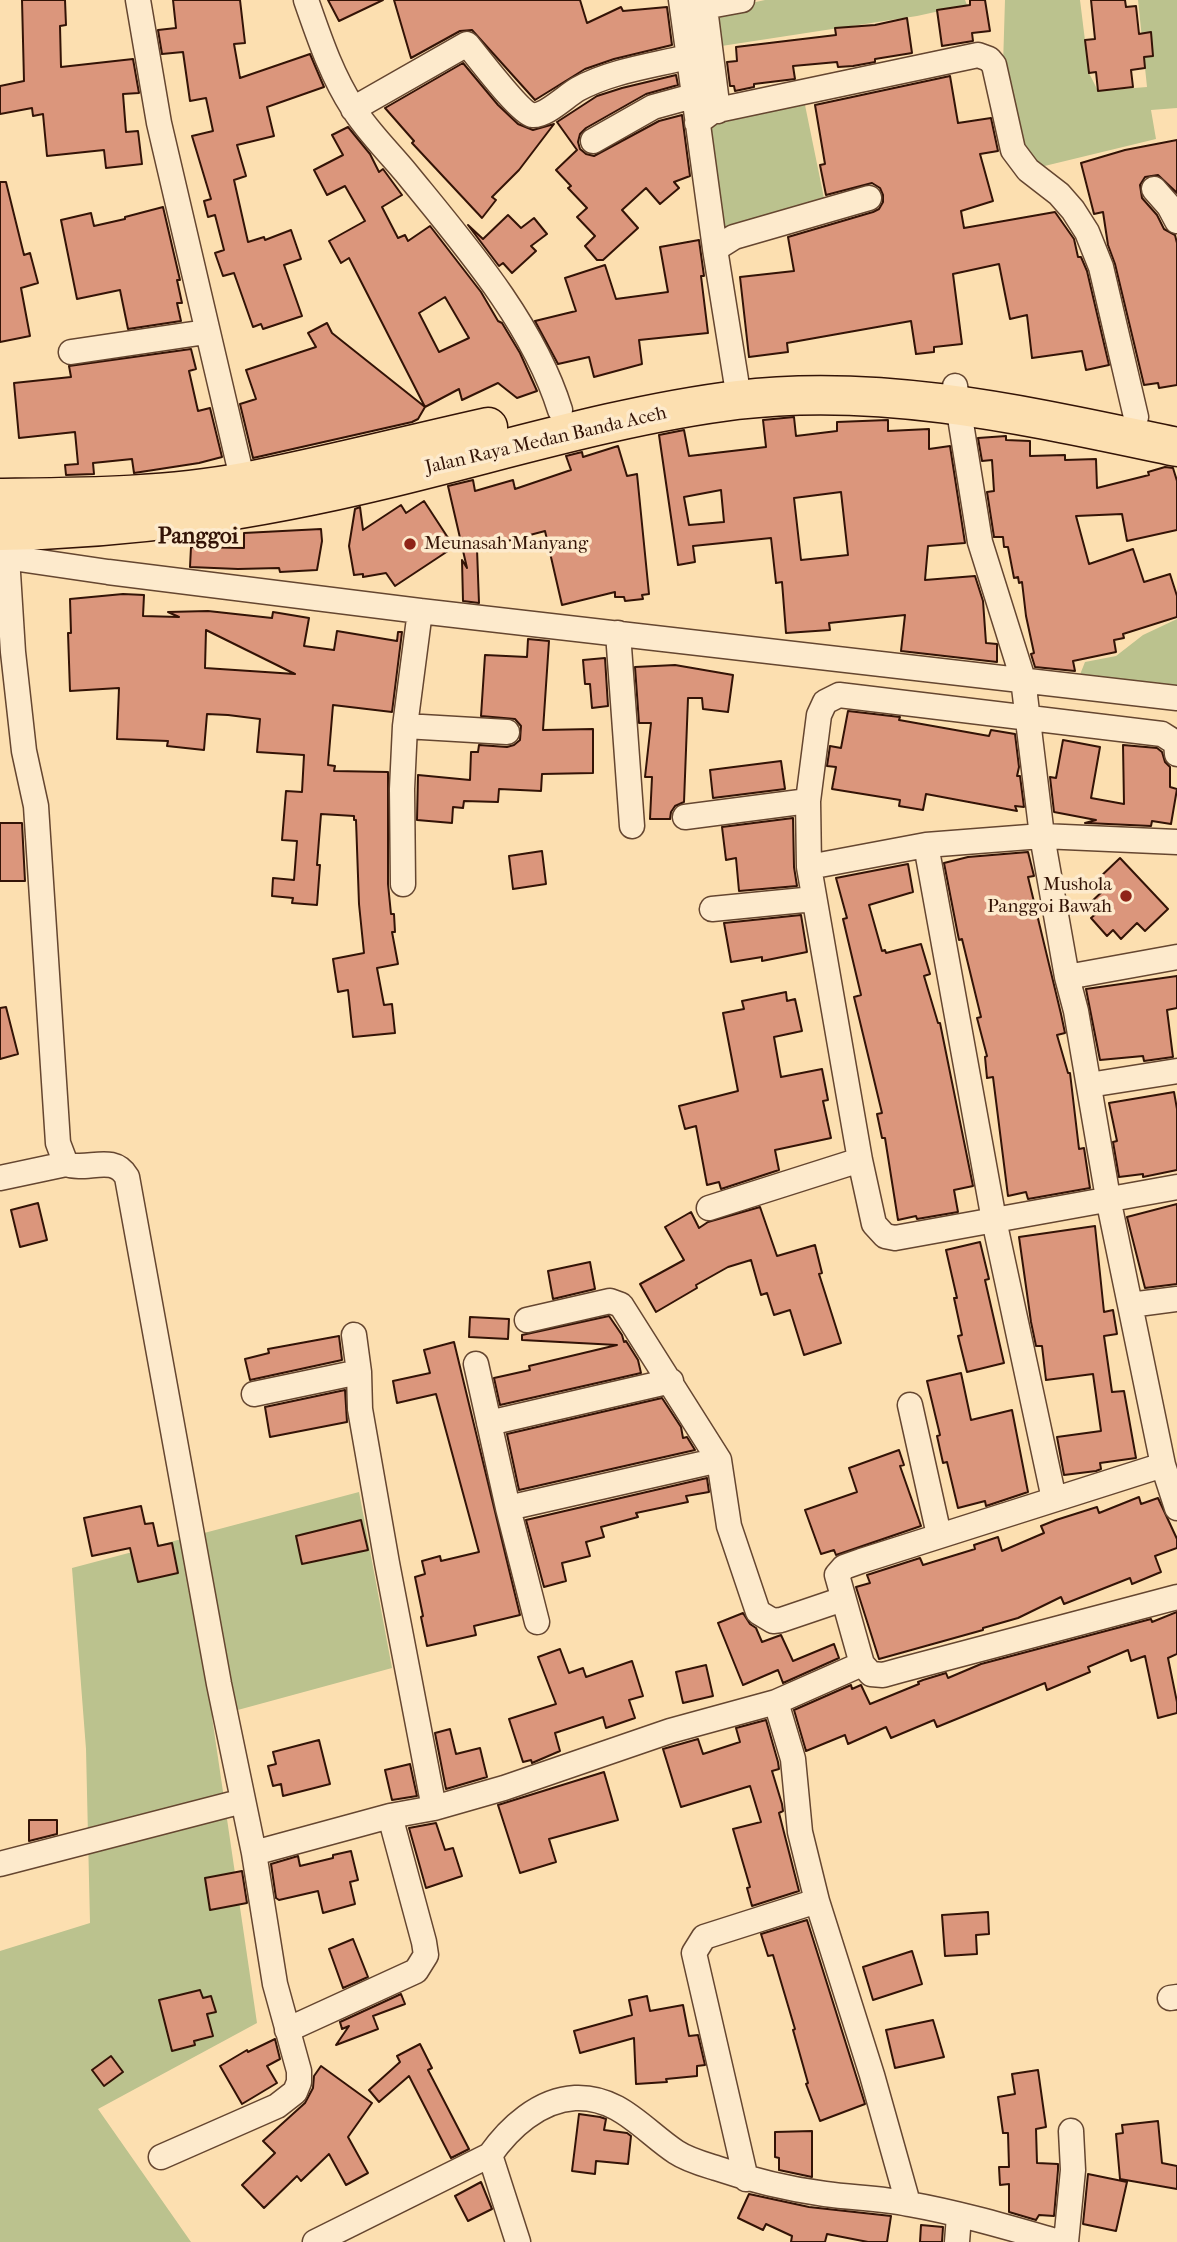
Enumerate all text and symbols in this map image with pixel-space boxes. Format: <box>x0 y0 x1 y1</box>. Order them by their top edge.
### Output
street label: Jalan Raya Medan Banda Aceh <box>423 402 669 480</box>
district label: Panggoi <box>158 523 238 551</box>
place label: Meunasah Manyang <box>424 533 588 555</box>
marker: Meunasah Manyang <box>402 536 418 552</box>
place label: Mushola Panggoi Bawah <box>987 874 1112 918</box>
marker: Mushola Panggoi Bawah <box>1118 888 1134 904</box>

